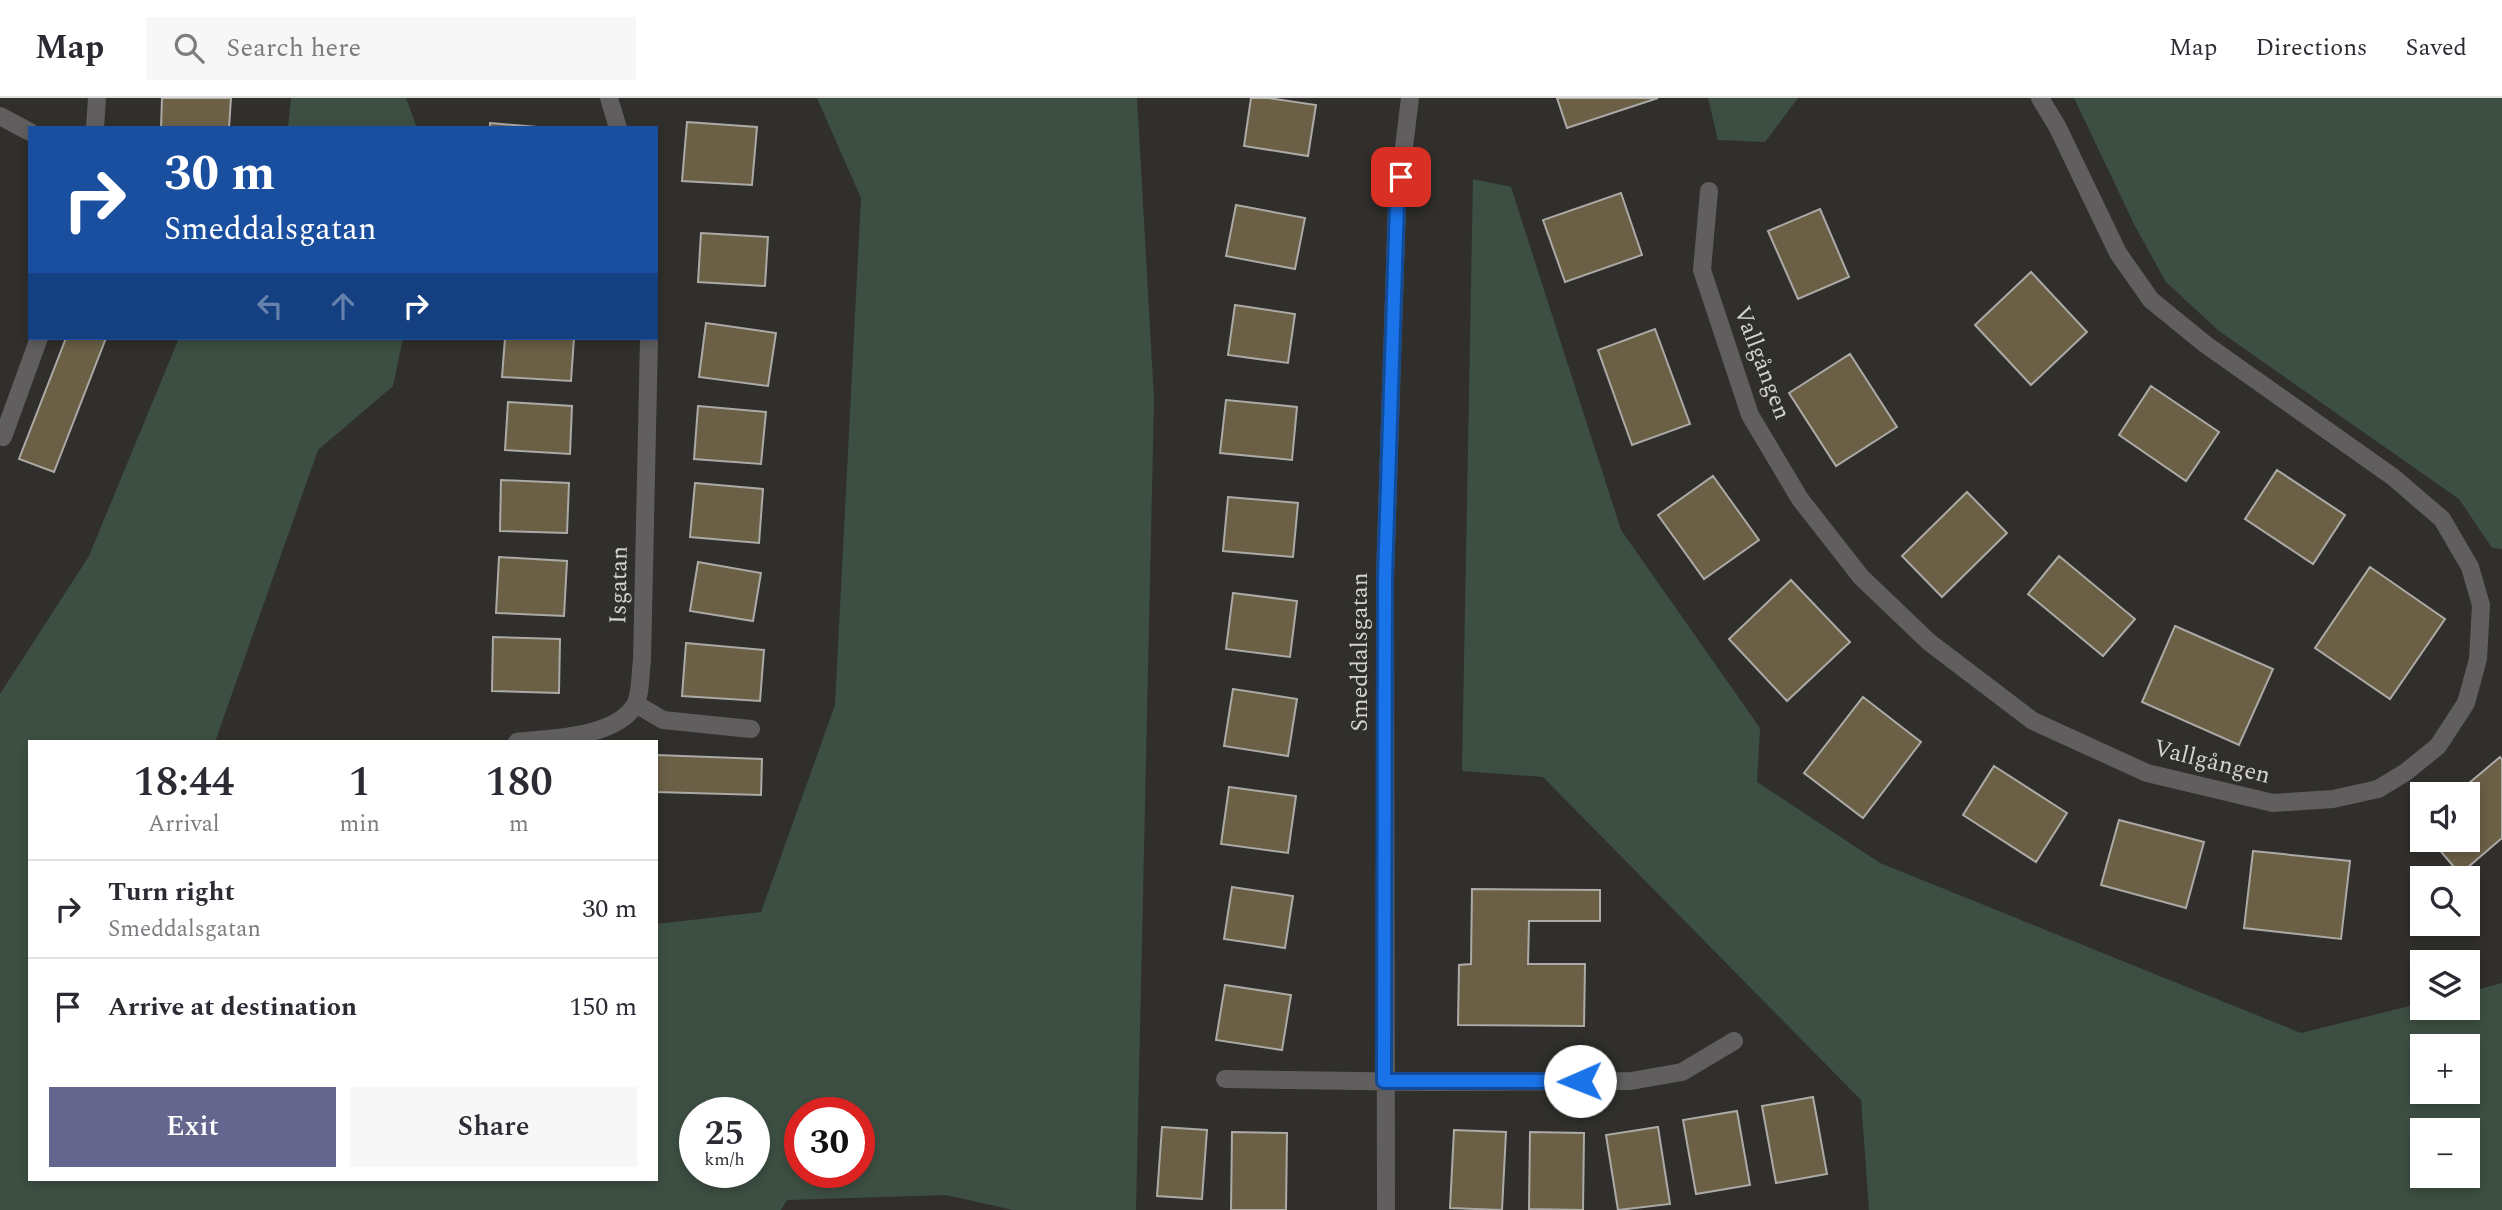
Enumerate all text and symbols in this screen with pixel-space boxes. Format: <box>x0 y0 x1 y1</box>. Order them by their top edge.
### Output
search box <box>146 17 636 80</box>
text: Map <box>35 23 104 73</box>
text: Search here <box>226 28 361 68</box>
icon: search <box>170 29 208 67</box>
text: Map <box>2169 30 2217 66</box>
text: Directions <box>2255 30 2367 66</box>
text: Saved <box>2405 30 2467 66</box>
text: 30 m <box>164 137 275 212</box>
pin <box>1371 147 1431 207</box>
icon: right <box>49 154 140 245</box>
icon: arrive <box>1382 158 1420 196</box>
text: Smeddalsgatan <box>164 205 377 254</box>
icon: left <box>251 287 289 325</box>
icon: ahead <box>324 287 362 325</box>
icon: right <box>397 287 435 325</box>
street label: Vallgången <box>1724 301 1800 425</box>
street label: Isgatan <box>600 546 638 624</box>
street label: Smeddalsgatan <box>1342 572 1378 732</box>
street label: Vallgången <box>2150 730 2274 794</box>
text: 18:44 <box>133 751 234 814</box>
text: 1 <box>348 751 371 814</box>
text: 180 <box>485 751 553 814</box>
map controls <box>2410 782 2480 1188</box>
button: sound <box>2410 782 2480 852</box>
text: Arrival <box>148 807 220 842</box>
text: min <box>340 807 380 842</box>
text: m <box>509 807 529 842</box>
button: search <box>2410 866 2480 936</box>
text: Turn right <box>108 872 235 912</box>
text: 30 m <box>582 889 637 929</box>
icon: right <box>49 890 87 928</box>
text: Smeddalsgatan <box>108 912 261 947</box>
button: layers <box>2410 950 2480 1020</box>
text: Arrive at destination <box>108 987 357 1027</box>
text: 150 m <box>569 987 637 1027</box>
icon: arrive <box>49 988 87 1026</box>
button: + <box>2410 1034 2480 1104</box>
position arrow <box>1543 1044 1617 1118</box>
button: Exit <box>49 1087 336 1167</box>
button: Share <box>350 1087 637 1167</box>
speed limit sign: 30 <box>784 1097 875 1188</box>
text: 25 <box>705 1107 744 1160</box>
button: − <box>2410 1118 2480 1188</box>
text: km/h <box>704 1146 745 1173</box>

